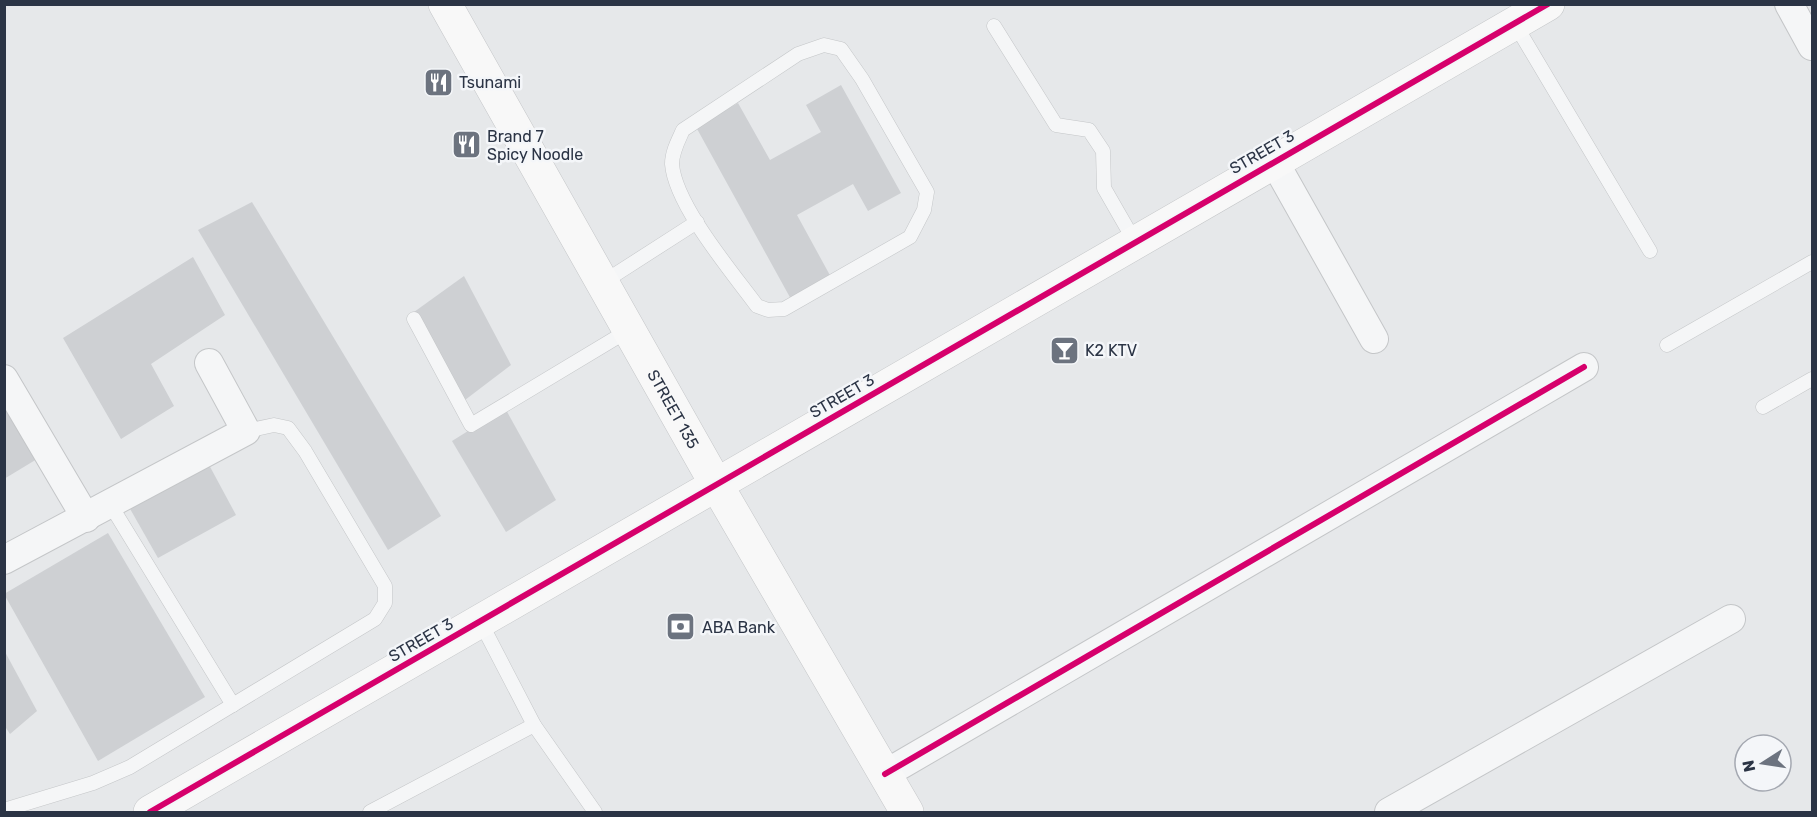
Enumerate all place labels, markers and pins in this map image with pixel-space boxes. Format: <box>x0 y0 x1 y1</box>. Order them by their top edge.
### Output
restaurant icon: Tsunami <box>422 66 454 98</box>
place label: Tsunami <box>459 73 521 92</box>
place label: Brand 7 Spicy Noodle <box>487 127 583 164</box>
restaurant icon: Brand 7 Spicy Noodle <box>450 129 482 161</box>
bar icon: K2 KTV <box>1048 334 1080 366</box>
place label: K2 KTV <box>1085 341 1137 360</box>
bank icon: ABA Bank <box>665 611 697 643</box>
place label: ABA Bank <box>702 618 776 637</box>

